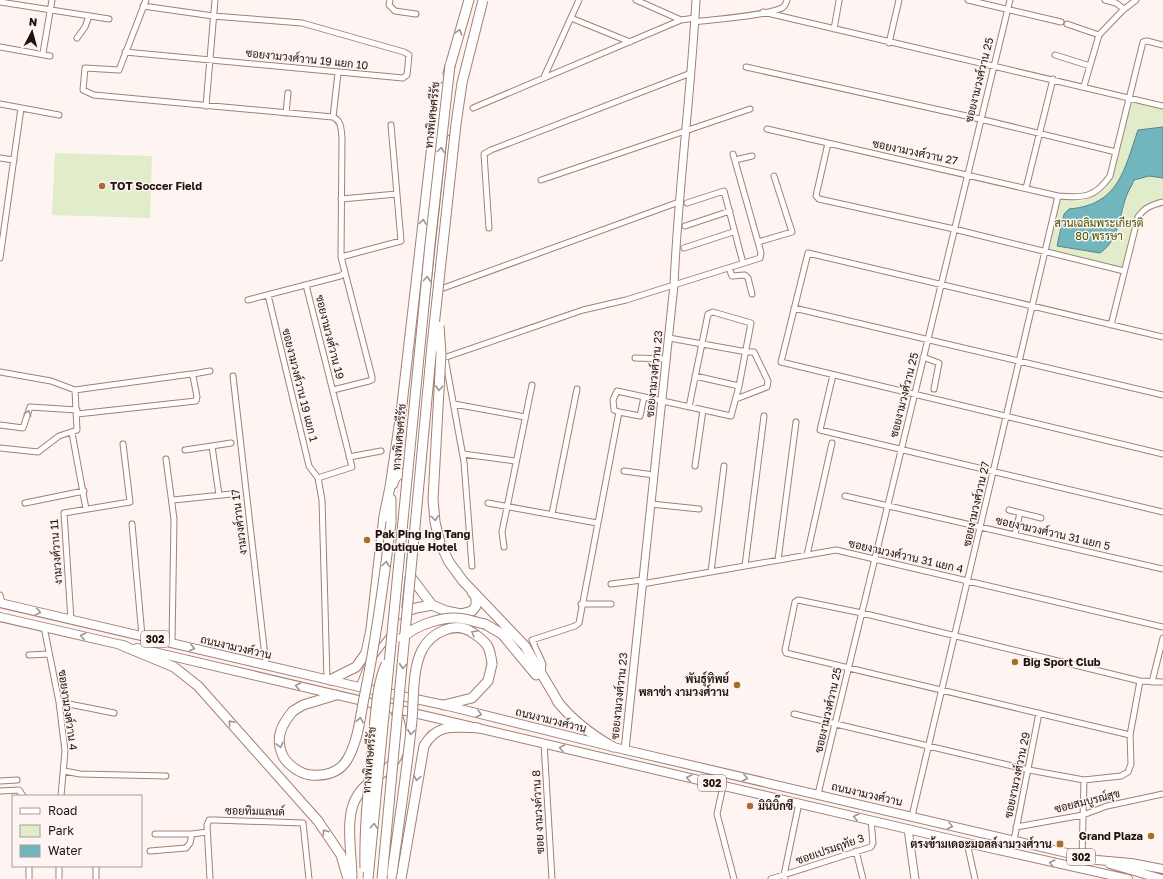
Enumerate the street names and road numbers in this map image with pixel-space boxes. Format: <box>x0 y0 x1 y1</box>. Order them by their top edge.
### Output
street label: ซอยงามวงศ์วาน 25 <box>961 36 995 124</box>
street label: ซอยงามวงศ์วาน 19 แยก 10 <box>245 45 369 71</box>
street label: ทางพิเศษศรีรัช <box>421 81 441 149</box>
street label: ซอยงามวงศ์วาน 27 <box>871 135 959 167</box>
street label: ซอยงามวงศ์วาน 19 <box>314 293 348 380</box>
street label: ซอยงามวงศ์วาน 19 แยก 1 <box>280 327 322 443</box>
street label: ซอยงามวงศ์วาน 23 <box>641 330 665 418</box>
street label: ซอยงามวงศ์วาน 25 <box>886 351 920 439</box>
street label: ทางพิเศษศรีรัช <box>388 403 408 471</box>
street label: ซอยงามวงศ์วาน 27 <box>958 460 992 548</box>
street label: งามวงศ์วาน 17 <box>227 488 249 556</box>
street label: ซอยงามวงศ์วาน 31 แยก 5 <box>995 512 1112 552</box>
street label: งามวงศ์วาน 11 <box>46 519 64 585</box>
street label: ซอยงามวงศ์วาน 31 แยก 4 <box>847 535 965 575</box>
road number: 302 <box>141 631 169 647</box>
street label: ถนนงามวงศ์วาน <box>199 631 273 661</box>
street label: ซอยงามวงศ์วาน 23 <box>606 652 630 740</box>
street label: ซอยงามวงศ์วาน 25 <box>810 666 844 754</box>
street label: ซอยงามวงศ์วาน 4 <box>56 669 82 751</box>
street label: ถนนงามวงศ์วาน <box>514 703 588 735</box>
street label: ทางพิเศษศรีรัช <box>358 726 378 794</box>
street label: ซอยงามวงศ์วาน 29 <box>1000 730 1032 819</box>
street label: ซอย งามวงค์วาน 8 <box>528 769 546 854</box>
road number: 302 <box>698 775 726 791</box>
street label: ถนนงามวงศ์วาน <box>830 778 904 808</box>
street label: ซอยสมบูรณ์สุข <box>1052 785 1122 818</box>
street label: ซอยทิมแลนด์ <box>225 802 285 818</box>
street label: ซอยเปรมฤทัย 3 <box>794 831 866 867</box>
road number: 302 <box>1067 849 1095 865</box>

